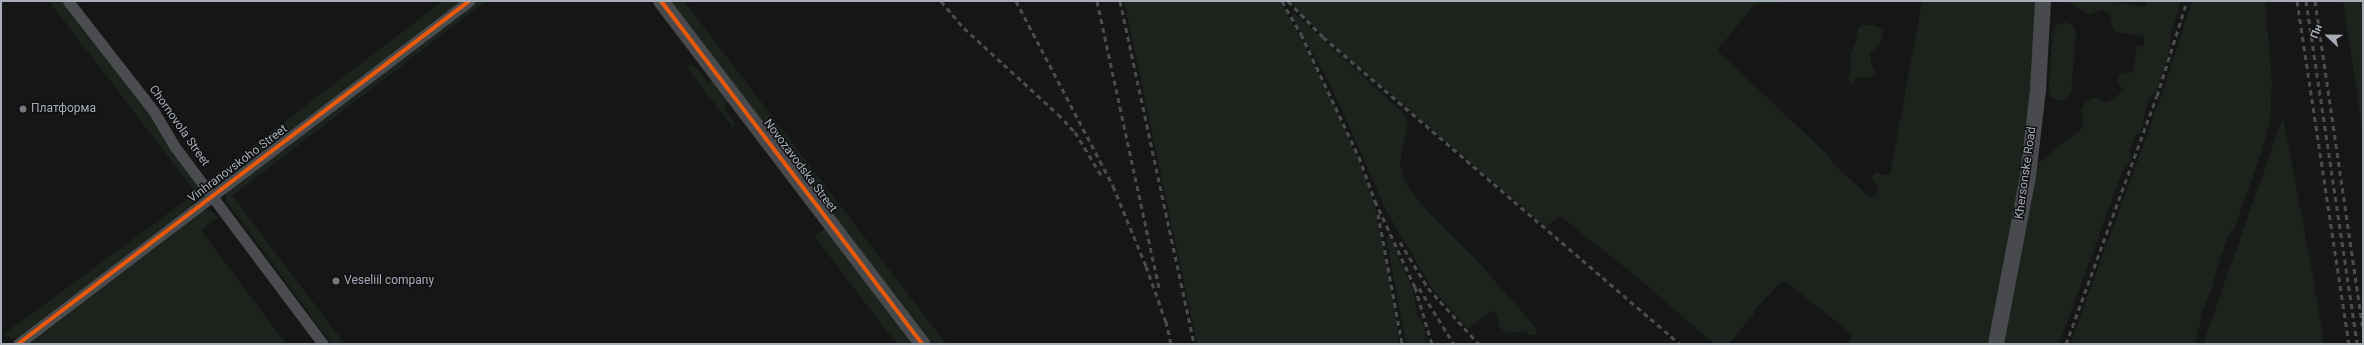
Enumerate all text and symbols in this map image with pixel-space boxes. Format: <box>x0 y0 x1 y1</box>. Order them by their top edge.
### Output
north arrow <box>2308 16 2348 56</box>
text: Пн <box>2308 22 2325 40</box>
street label: Chornovola Street <box>146 83 212 169</box>
place label: Платформа <box>31 102 96 116</box>
marker: Платформа <box>18 104 28 114</box>
street label: Novozavodska Street <box>760 117 840 215</box>
street label: Vinhranovskoho Street <box>186 122 290 206</box>
street label: Khersonske Road <box>2012 126 2040 220</box>
place label: Veseliil company <box>344 274 434 288</box>
marker: Veseliil company <box>331 276 341 286</box>

